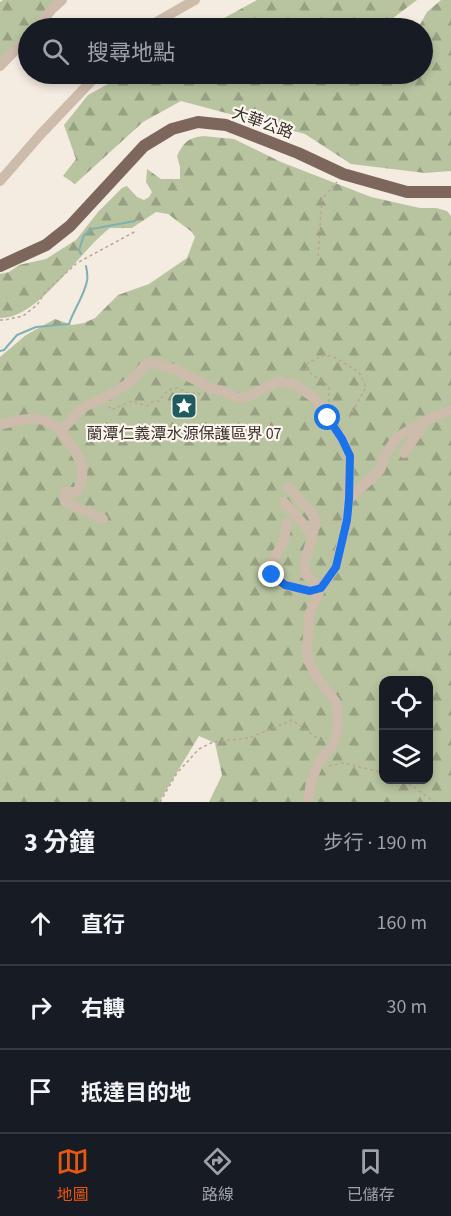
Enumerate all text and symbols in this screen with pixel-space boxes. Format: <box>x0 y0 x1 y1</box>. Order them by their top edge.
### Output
search box <box>18 18 433 84</box>
icon: search <box>39 35 72 68</box>
text: 搜尋地點 <box>87 37 175 69</box>
street label: 大華公路 <box>229 102 296 144</box>
place icon: 蘭潭仁義潭水源保護區界 07 <box>169 391 199 421</box>
route start <box>314 404 340 430</box>
place label: 蘭潭仁義潭水源保護區界 07 <box>86 423 282 445</box>
route end <box>258 561 284 587</box>
map controls <box>379 676 433 784</box>
button: locate <box>379 676 433 730</box>
button: layers <box>379 730 433 784</box>
text: 3 分鐘 <box>24 824 95 861</box>
text: 步行 · 190 m <box>324 829 427 857</box>
icon: ahead <box>24 907 57 940</box>
text: 直行 <box>81 909 125 941</box>
text: 160 m <box>377 909 427 937</box>
icon: right <box>24 991 57 1024</box>
text: 右轉 <box>81 993 125 1025</box>
text: 30 m <box>387 993 427 1021</box>
icon: arrive <box>24 1075 57 1108</box>
text: 抵達目的地 <box>81 1077 191 1109</box>
tab: 地圖 <box>56 1145 89 1206</box>
tab: 路線 <box>201 1145 234 1206</box>
tab: 已儲存 <box>347 1145 395 1206</box>

